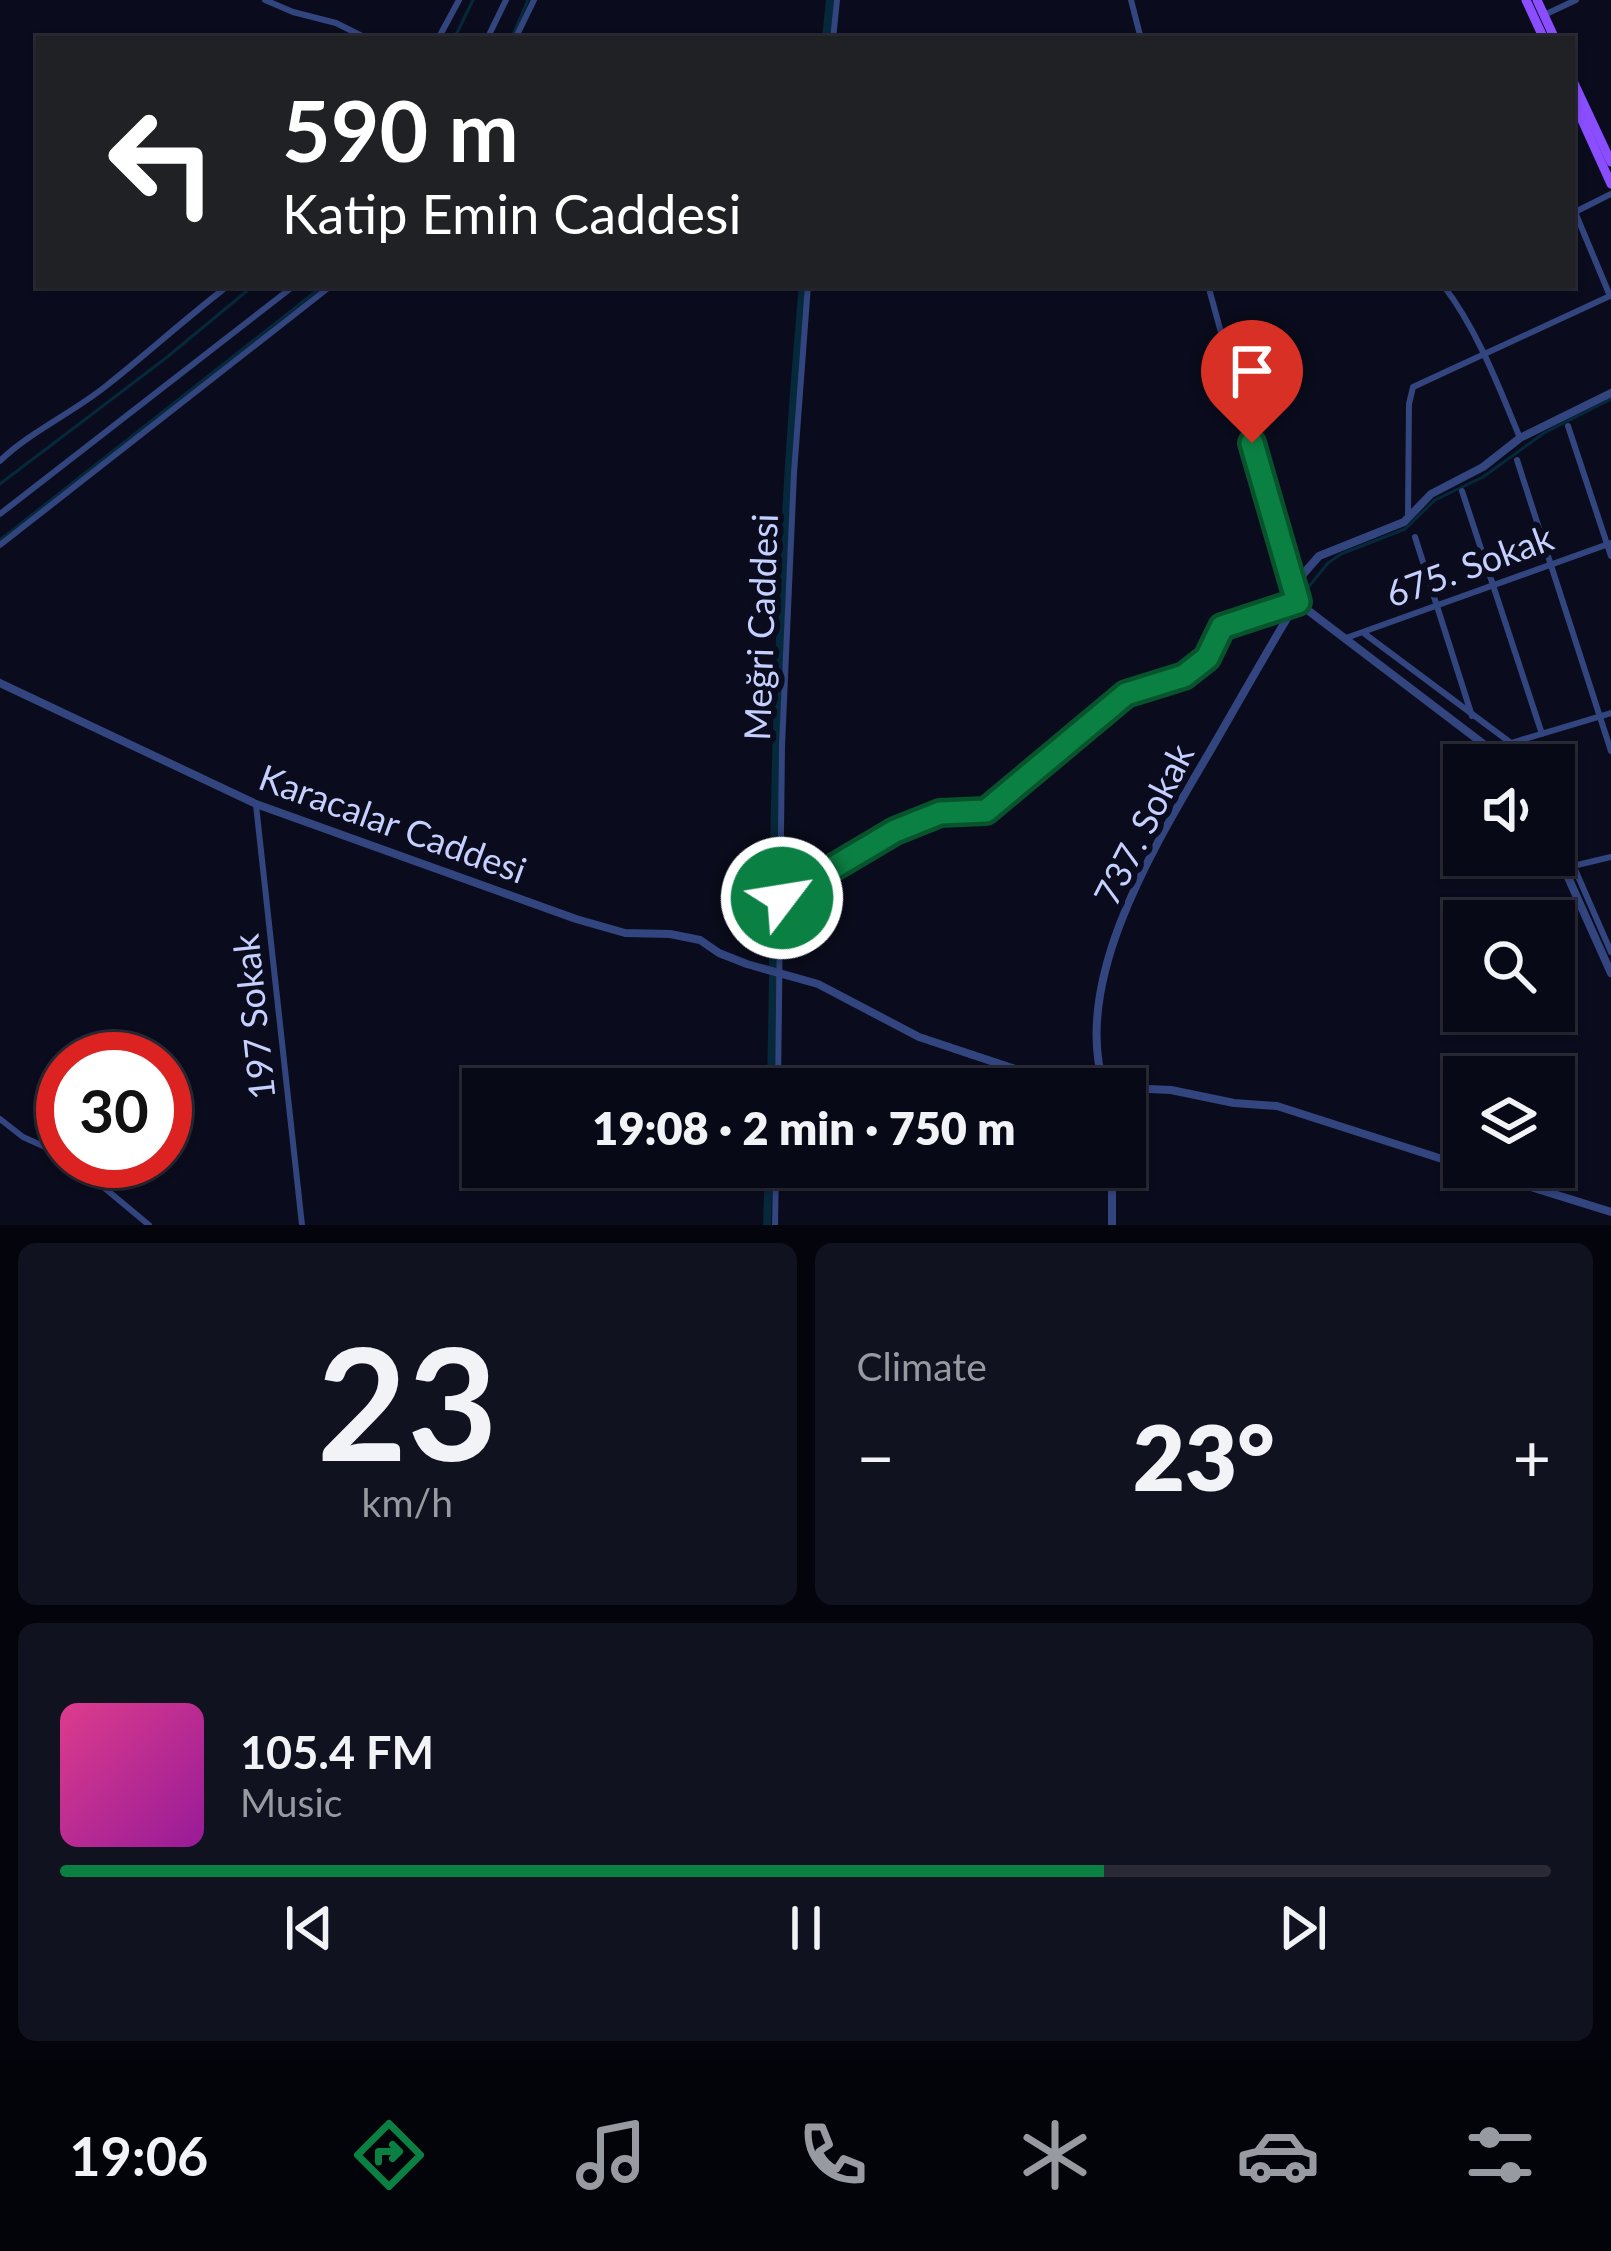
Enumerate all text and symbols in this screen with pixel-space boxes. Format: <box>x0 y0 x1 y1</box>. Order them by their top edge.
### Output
text: 590 m <box>282 79 519 180</box>
icon: left <box>84 84 240 240</box>
text: Katip Emin Caddesi <box>282 181 741 246</box>
pin <box>1201 320 1303 443</box>
icon: arrive <box>1219 338 1285 404</box>
street label: Meğri Caddesi <box>734 513 786 741</box>
street label: 675. Sokak <box>1379 514 1559 616</box>
street label: 737. Sokak <box>1084 736 1203 912</box>
map controls <box>1443 744 1575 1188</box>
button: sound <box>1443 744 1575 876</box>
street label: Karacalar Caddesi <box>254 754 532 892</box>
position arrow <box>719 835 845 961</box>
button: search <box>1443 900 1575 1032</box>
street label: 197 Sokak <box>222 931 284 1102</box>
speed limit sign: 30 <box>36 1032 192 1188</box>
button: layers <box>1443 1056 1575 1188</box>
text: 19:08 · 2 min · 750 m <box>592 1101 1016 1155</box>
text: 23 <box>317 1307 498 1494</box>
text: Climate <box>857 1343 987 1389</box>
text: 23° <box>1133 1402 1275 1510</box>
text: − <box>857 1417 895 1496</box>
text: + <box>1513 1417 1551 1496</box>
text: km/h <box>362 1479 453 1525</box>
text: 105.4 FM <box>240 1725 434 1779</box>
text: Music <box>240 1779 342 1825</box>
icon: previous <box>276 1895 342 1961</box>
icon: pause <box>773 1895 839 1961</box>
icon: next <box>1270 1895 1336 1961</box>
icon: directions <box>347 2113 431 2197</box>
icon: music <box>569 2113 653 2197</box>
icon: phone <box>791 2113 875 2197</box>
icon: climate <box>1013 2113 1097 2197</box>
icon: car <box>1236 2113 1320 2197</box>
icon: filters <box>1458 2113 1542 2197</box>
text: 19:06 <box>69 2123 208 2188</box>

